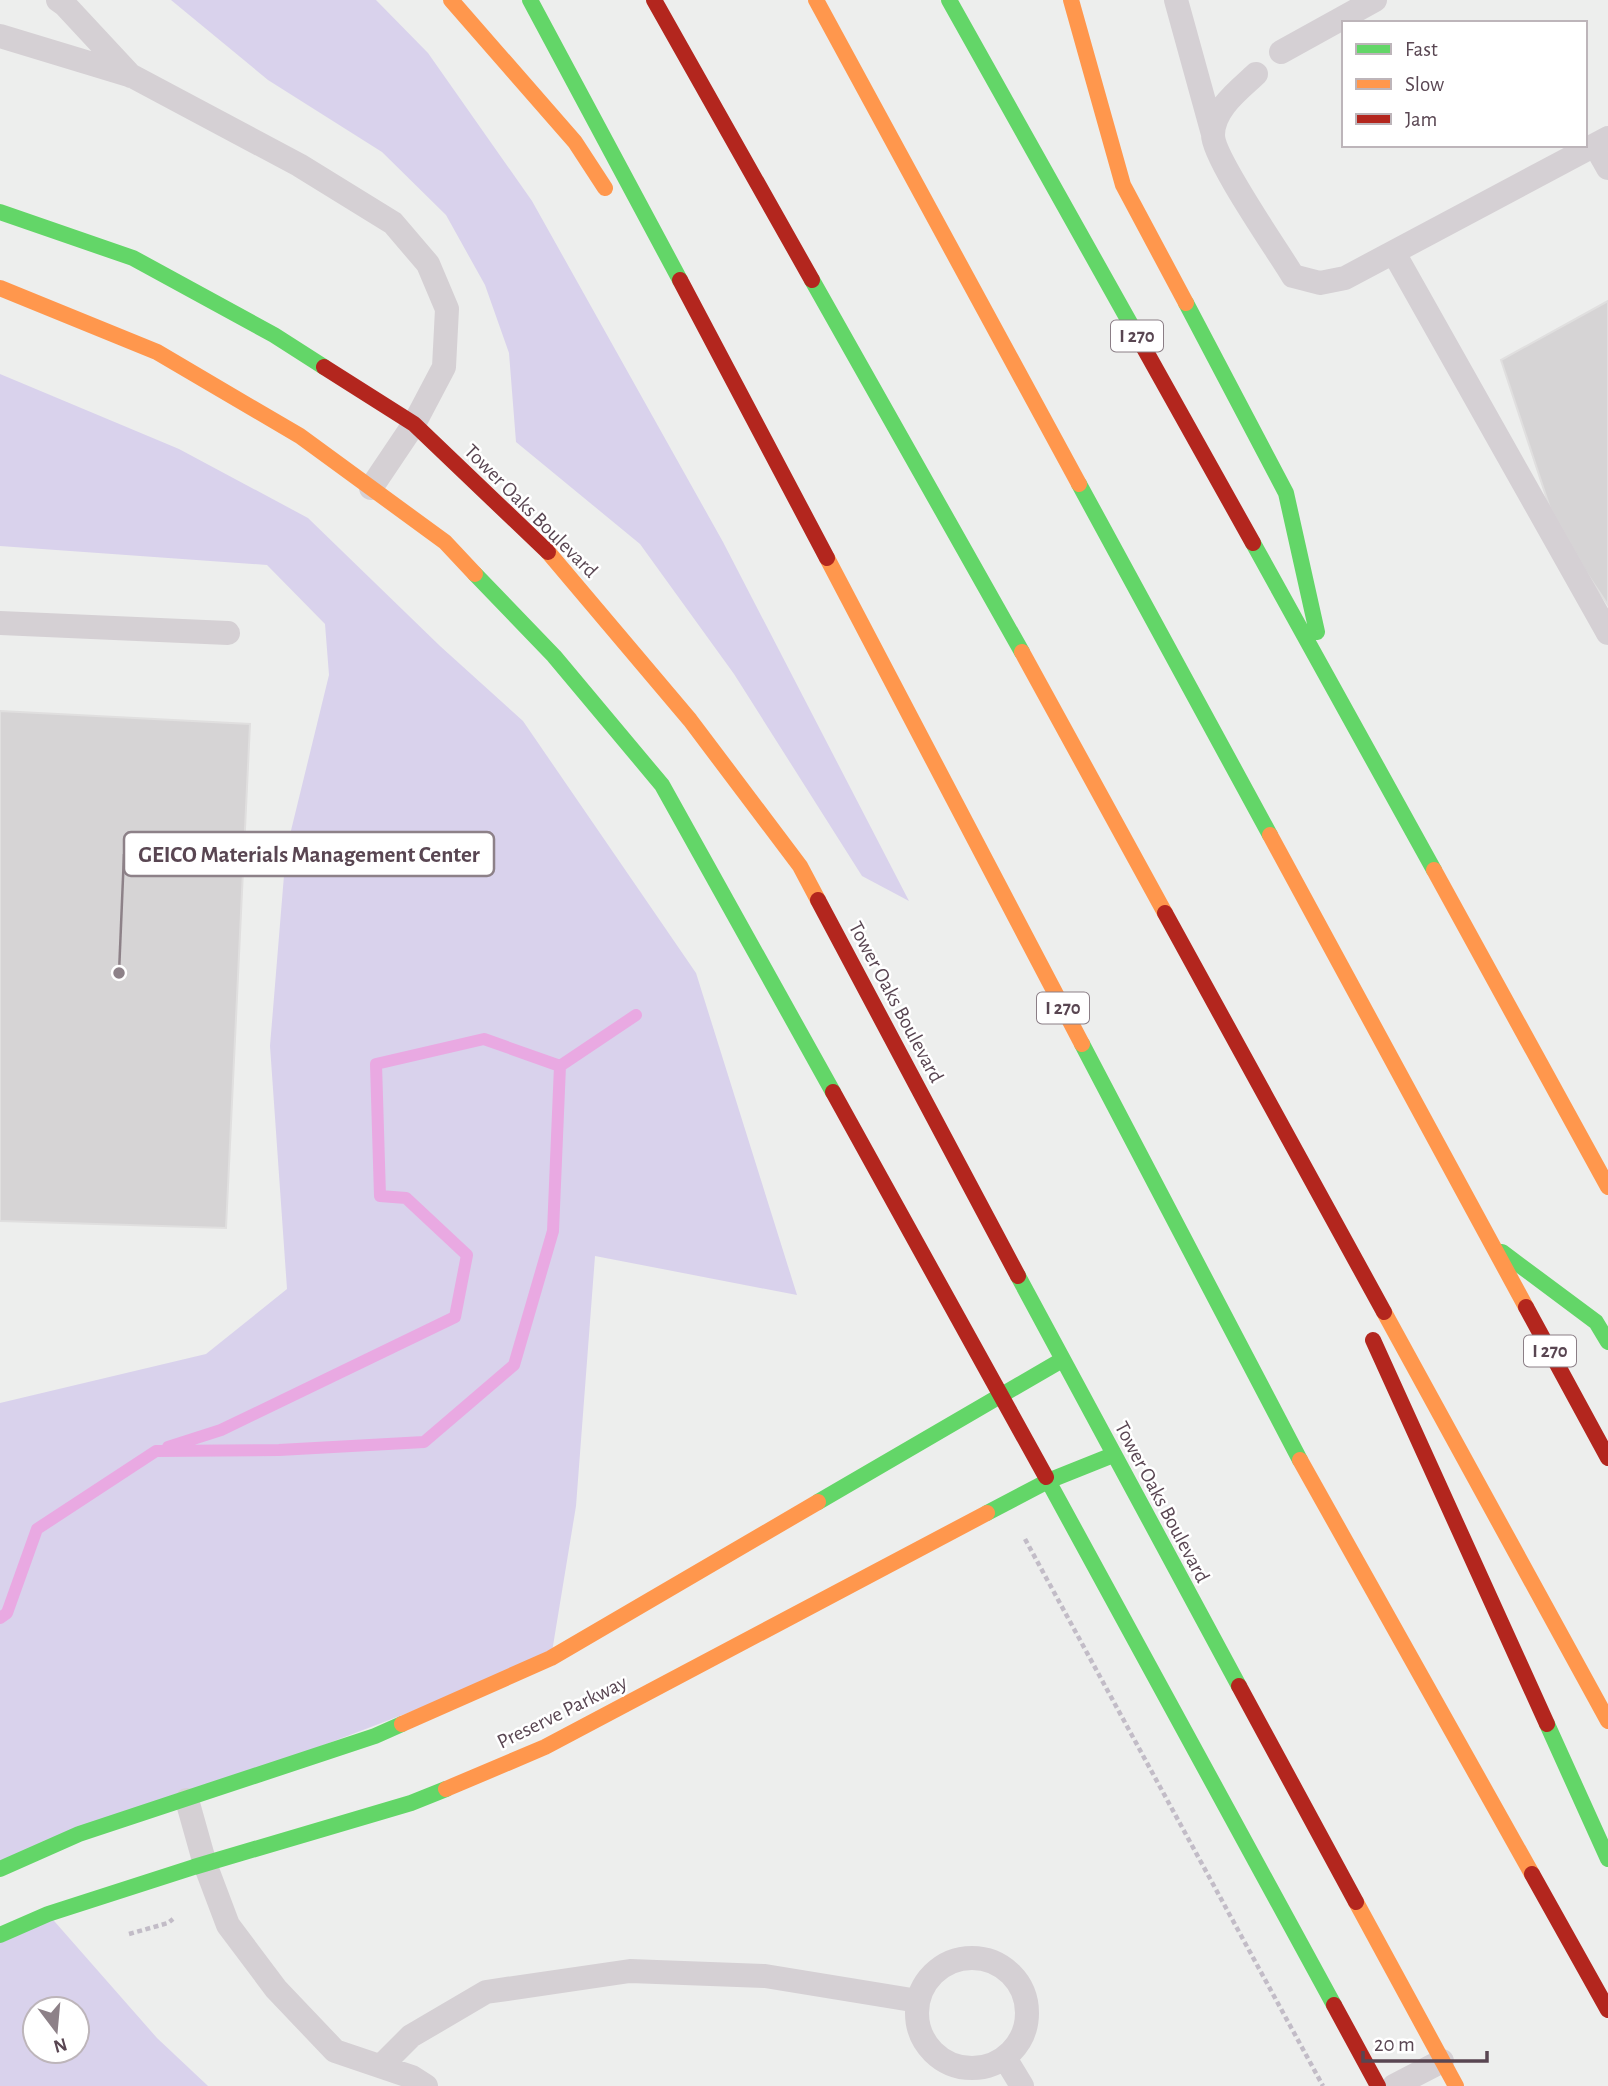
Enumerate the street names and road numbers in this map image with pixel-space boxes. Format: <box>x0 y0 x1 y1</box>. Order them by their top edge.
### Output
road number: I 270 <box>1111 320 1163 352</box>
street label: Tower Oaks Boulevard <box>460 440 602 582</box>
street label: Tower Oaks Boulevard <box>845 918 947 1086</box>
road number: I 270 <box>1037 992 1089 1024</box>
road number: I 270 <box>1524 1336 1576 1366</box>
street label: Tower Oaks Boulevard <box>1111 1418 1213 1586</box>
street label: Preserve Parkway <box>494 1671 630 1753</box>

